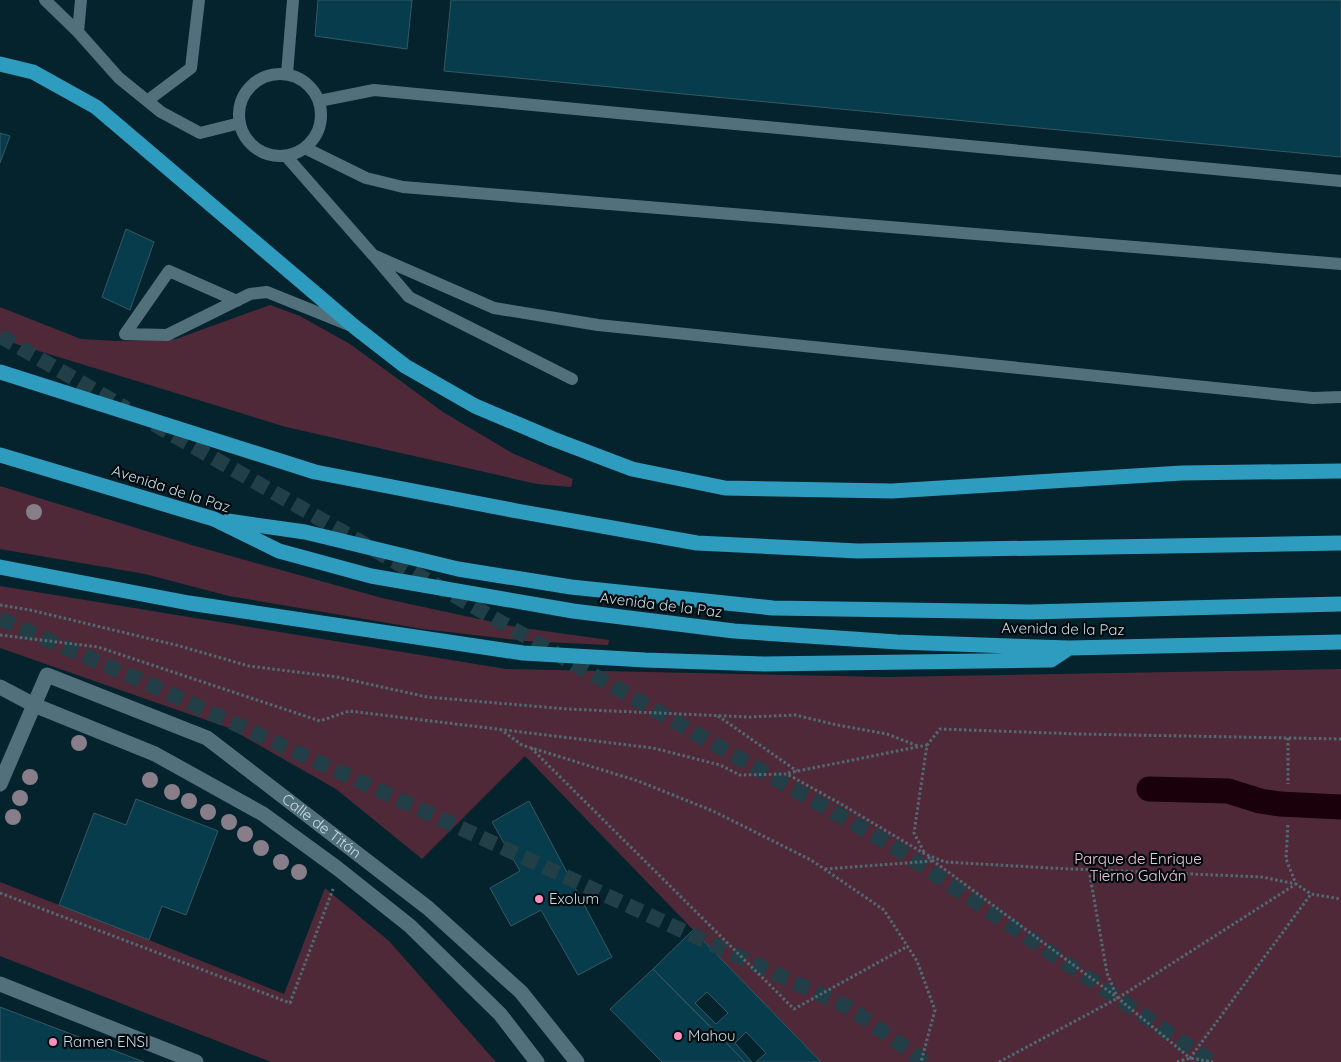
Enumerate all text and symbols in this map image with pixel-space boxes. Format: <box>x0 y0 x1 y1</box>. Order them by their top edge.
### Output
street label: Avenida de la Paz <box>110 460 233 517</box>
street label: Avenida de la Paz <box>599 588 723 621</box>
street label: Avenida de la Paz <box>1001 618 1125 639</box>
street label: Calle de Titán <box>278 789 365 862</box>
park label: Parque de Enrique Tierno Galván <box>1074 849 1202 885</box>
place label: Exolum <box>549 889 599 908</box>
marker: Exolum <box>533 893 545 905</box>
place label: Mahou <box>688 1026 736 1045</box>
marker: Mahou <box>672 1030 684 1042</box>
place label: Ramen ENSI <box>63 1032 149 1051</box>
marker: Ramen ENSI <box>47 1036 59 1048</box>

